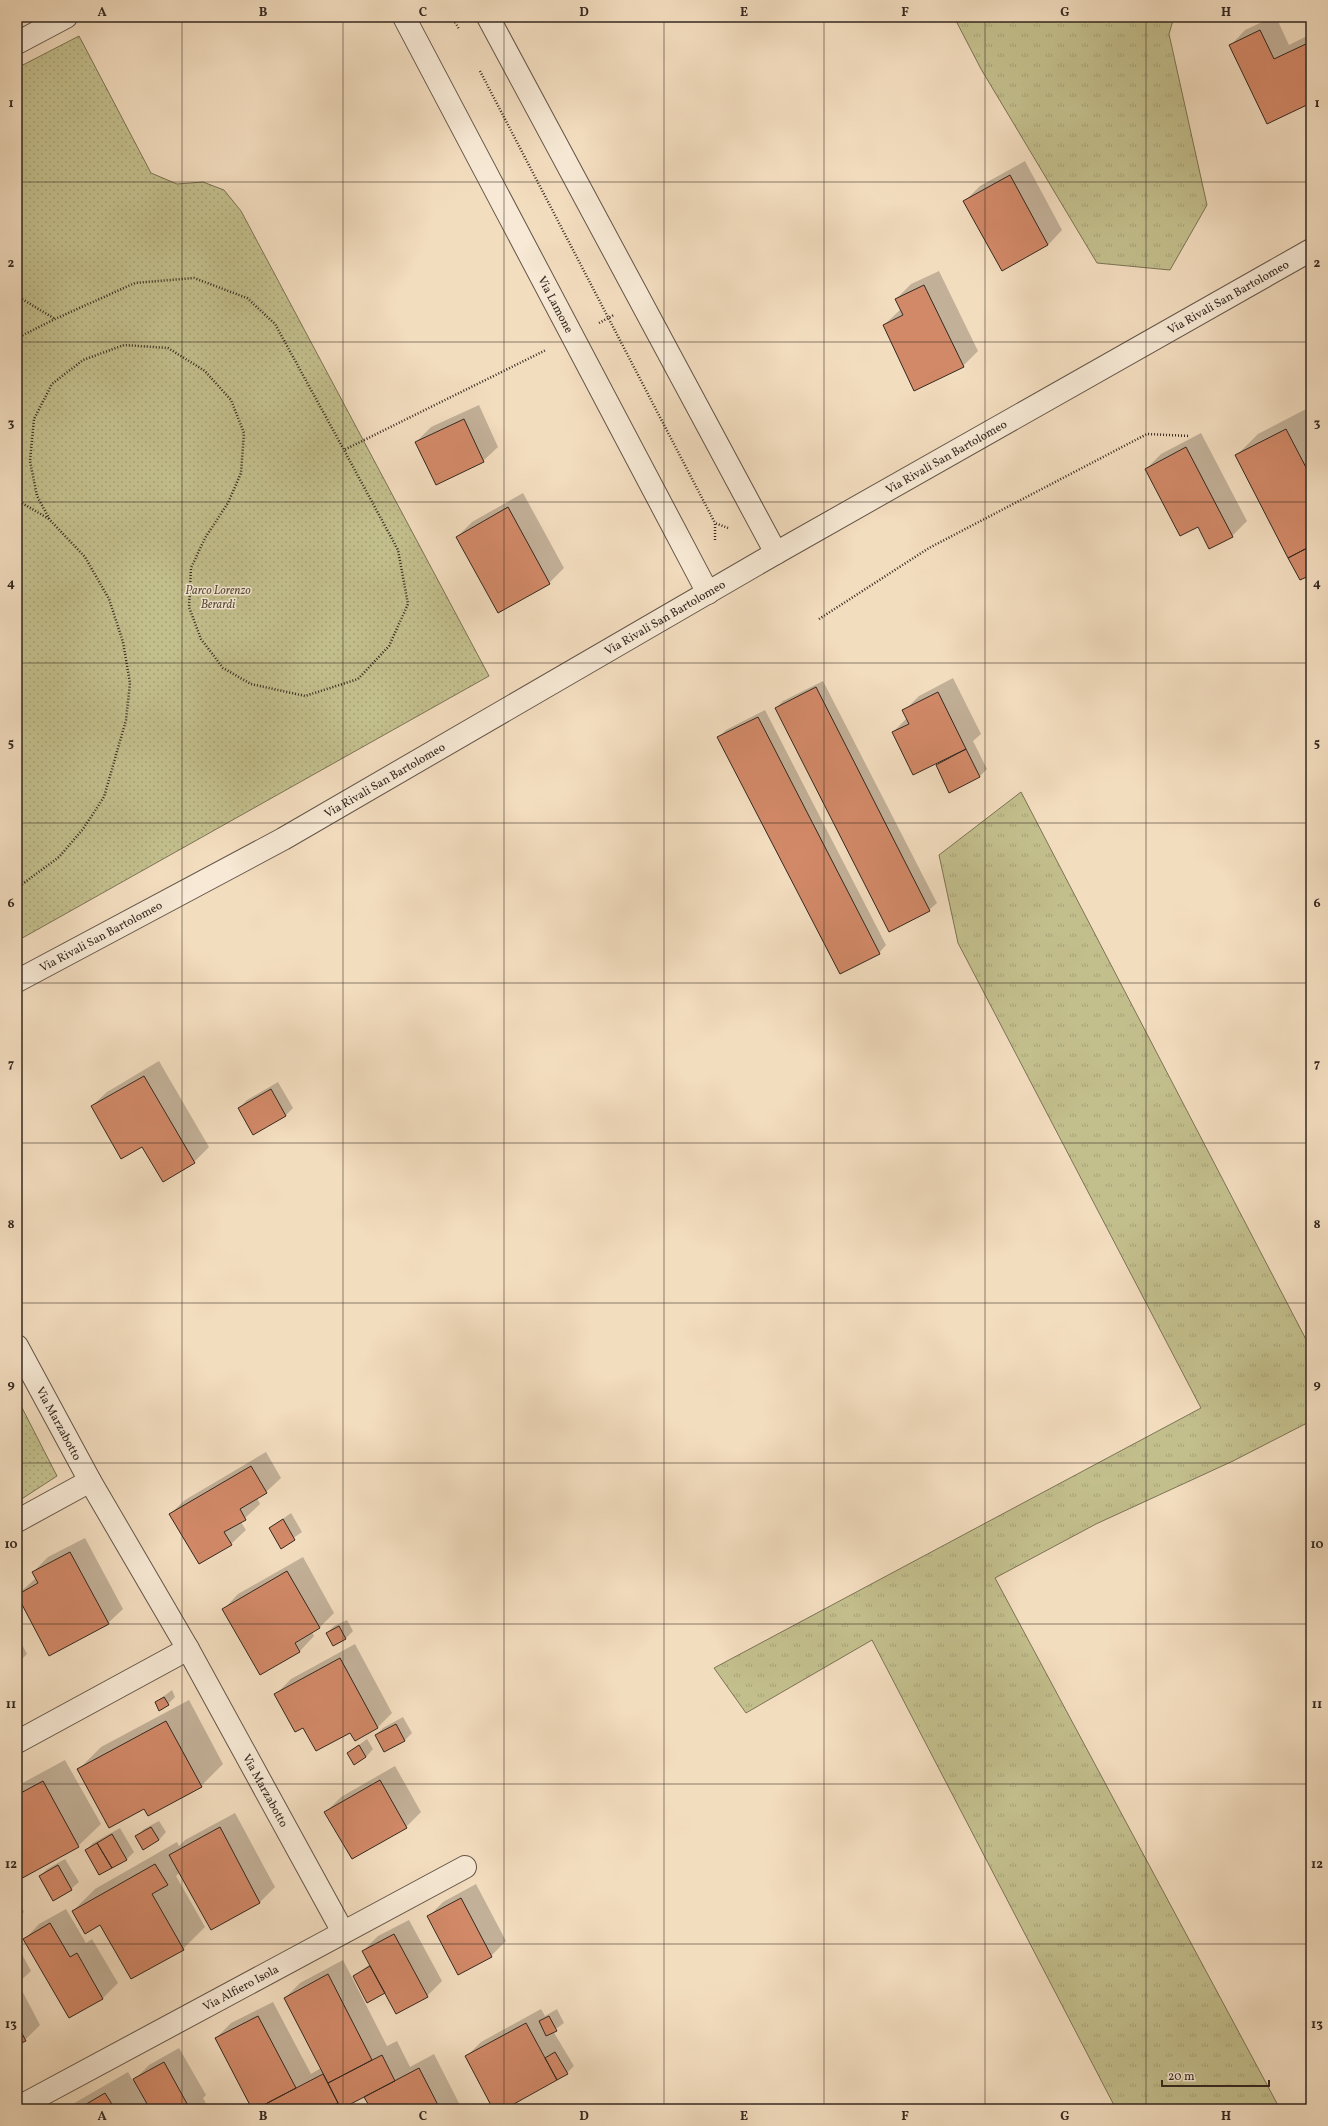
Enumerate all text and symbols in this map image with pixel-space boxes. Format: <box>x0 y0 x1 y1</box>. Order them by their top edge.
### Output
text: A <box>97 4 107 22</box>
text: B <box>259 4 268 22</box>
text: C <box>419 4 427 22</box>
text: D <box>579 4 589 22</box>
text: E <box>740 4 748 22</box>
text: F <box>901 4 909 22</box>
text: G <box>1060 4 1070 22</box>
text: H <box>1221 4 1231 22</box>
text: 1 <box>8 95 14 113</box>
text: 1 <box>1314 95 1320 113</box>
text: 2 <box>8 255 15 273</box>
text: 2 <box>1314 255 1321 273</box>
street label: Via Rivali San Bartolomeo <box>1165 257 1292 339</box>
street label: Via Lamone <box>533 274 577 336</box>
text: 3 <box>8 415 15 433</box>
text: 3 <box>1314 415 1321 433</box>
street label: Via Rivali San Bartolomeo <box>883 417 1010 498</box>
text: 4 <box>7 575 15 593</box>
text: 4 <box>1313 575 1321 593</box>
street label: Via Rivali San Bartolomeo <box>602 577 729 660</box>
park label: Parco Lorenzo Berardi <box>185 583 251 613</box>
text: 5 <box>8 735 14 753</box>
text: 5 <box>1314 735 1320 753</box>
street label: Via Rivali San Bartolomeo <box>322 740 448 822</box>
text: 6 <box>7 895 15 913</box>
text: 6 <box>1313 895 1321 913</box>
street label: Via Rivali San Bartolomeo <box>37 898 166 977</box>
text: 7 <box>8 1056 14 1074</box>
text: 7 <box>1314 1056 1320 1074</box>
text: 8 <box>7 1216 15 1234</box>
text: 8 <box>1313 1216 1321 1234</box>
text: 9 <box>7 1376 15 1394</box>
text: 9 <box>1313 1376 1321 1394</box>
street label: Via Marzabotto <box>32 1384 84 1463</box>
text: 10 <box>4 1536 18 1554</box>
text: 10 <box>1310 1536 1324 1554</box>
text: 11 <box>6 1696 16 1714</box>
text: 11 <box>1312 1696 1322 1714</box>
street label: Via Marzabotto <box>238 1751 291 1830</box>
text: 12 <box>5 1856 17 1874</box>
text: 12 <box>1311 1856 1323 1874</box>
street label: Via Alfiero Isola <box>200 1962 282 2015</box>
text: 13 <box>5 2016 17 2034</box>
text: 13 <box>1311 2016 1323 2034</box>
scale bar <box>1162 2062 1269 2088</box>
text: 20 m <box>1168 2069 1195 2085</box>
text: A <box>97 2108 107 2126</box>
text: B <box>259 2108 268 2126</box>
text: C <box>419 2108 427 2126</box>
text: D <box>579 2108 589 2126</box>
text: E <box>740 2108 748 2126</box>
text: F <box>901 2108 909 2126</box>
text: G <box>1060 2108 1070 2126</box>
text: H <box>1221 2108 1231 2126</box>

